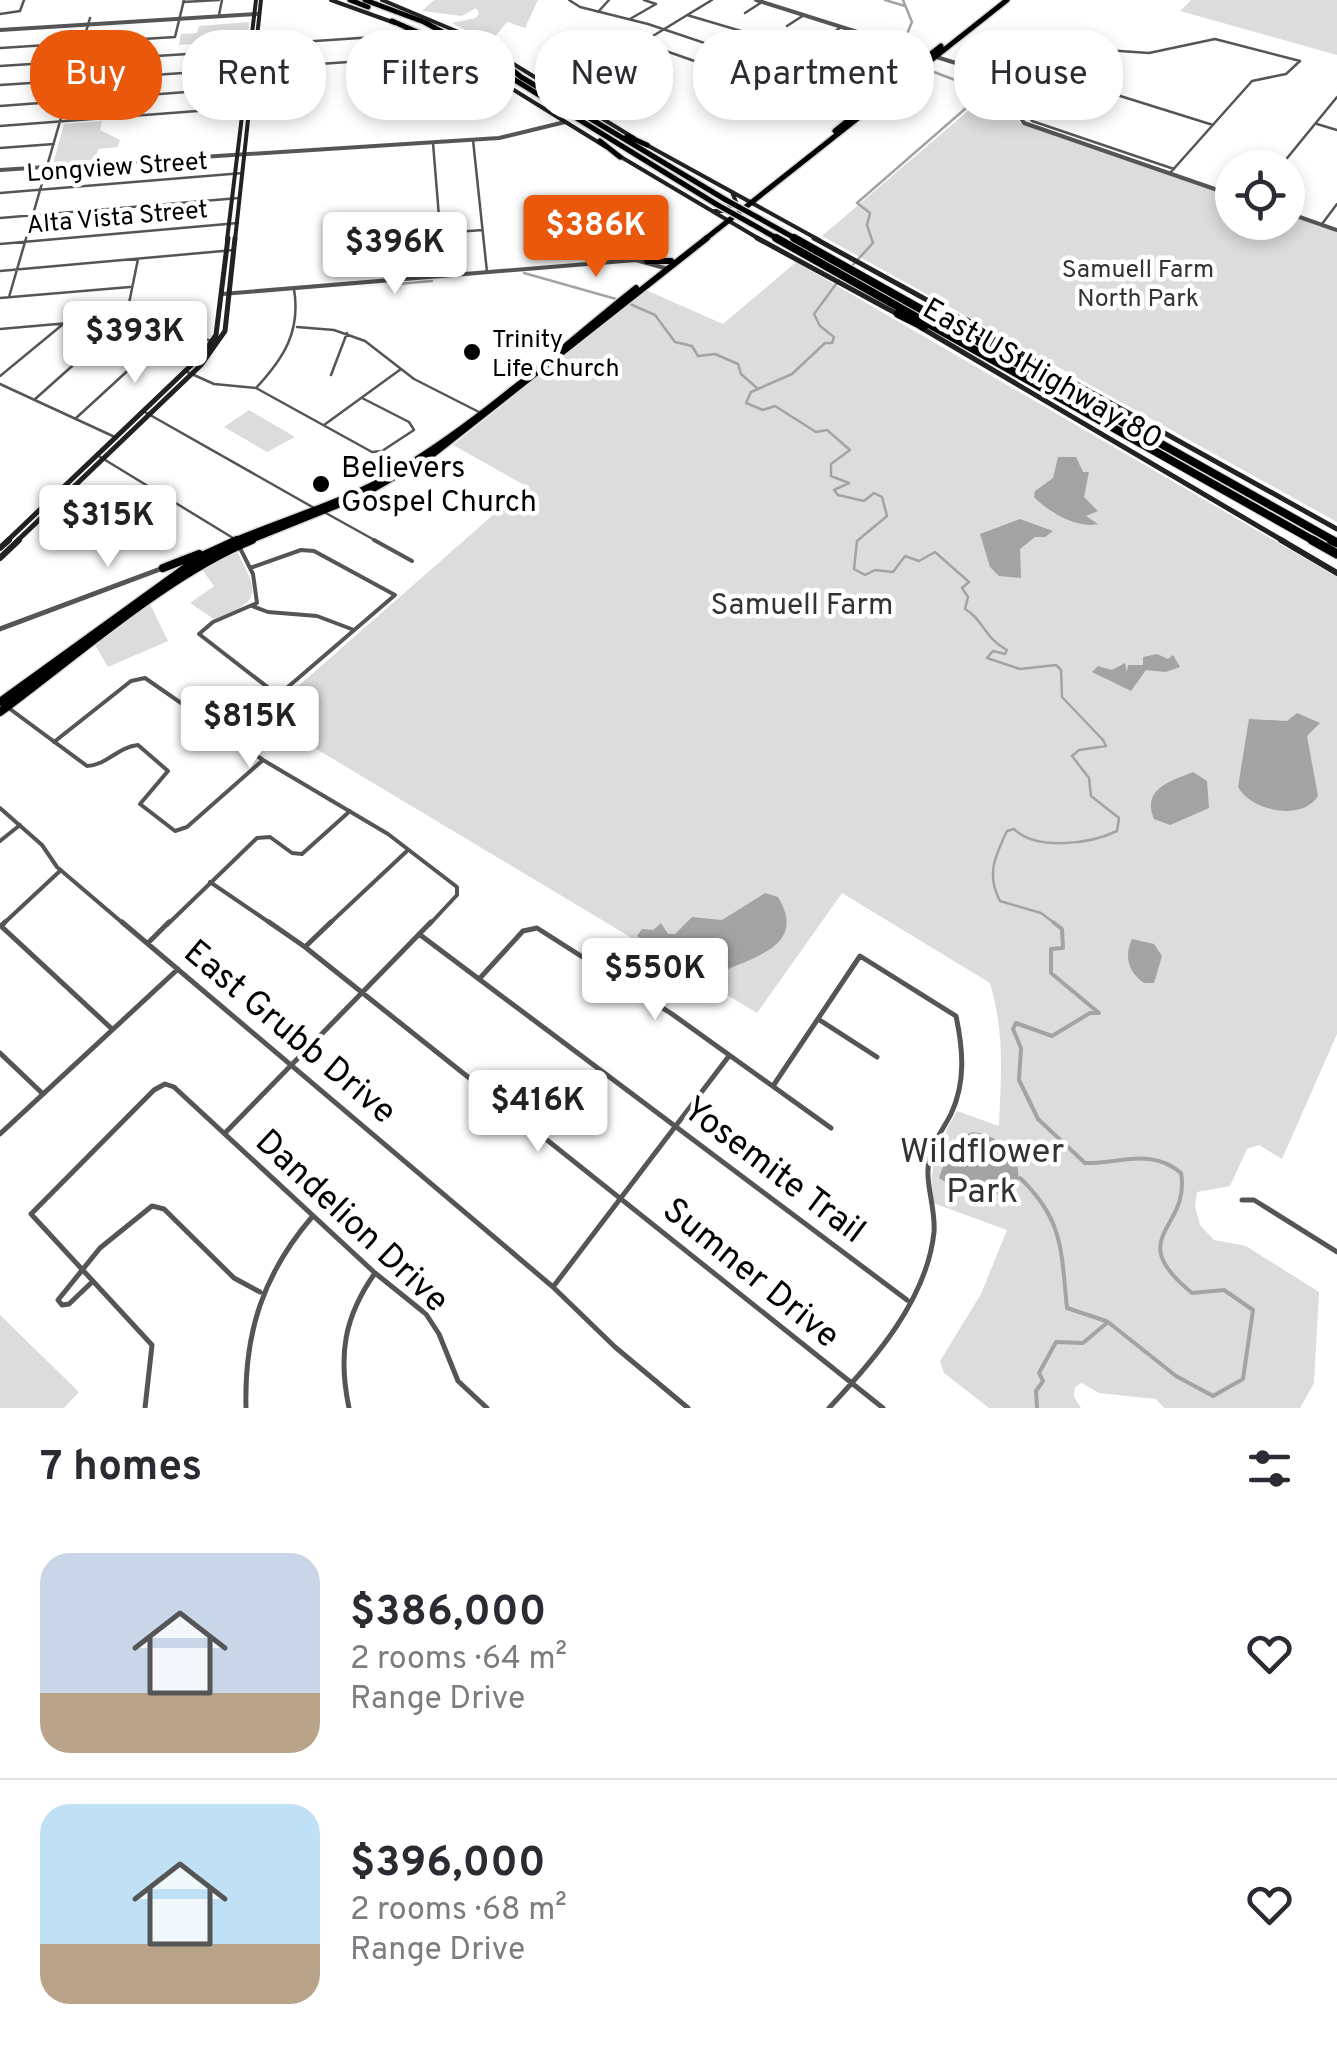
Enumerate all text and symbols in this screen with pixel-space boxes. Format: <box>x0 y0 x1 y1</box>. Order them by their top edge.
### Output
chip: Buy <box>30 30 162 120</box>
chip: Rent <box>182 30 326 120</box>
chip: Filters <box>346 30 515 120</box>
chip: New <box>535 30 673 120</box>
chip: Apartment <box>693 30 934 120</box>
chip: House <box>954 30 1123 120</box>
street label: Longview Street <box>26 147 209 191</box>
map controls <box>1215 150 1305 240</box>
button: locate <box>1215 150 1305 240</box>
street label: Alta Vista Street <box>25 195 209 243</box>
pin: $386K <box>526 195 666 280</box>
text: $386K <box>546 207 646 247</box>
pin: $396K <box>325 212 465 297</box>
text: $396K <box>345 224 445 264</box>
park label: Samuell Farm North Park <box>1062 255 1214 316</box>
street label: East US Highway 80 <box>915 291 1168 459</box>
pin: $393K <box>65 301 205 386</box>
text: $393K <box>85 313 185 353</box>
place label: Trinity Life Church <box>492 325 620 386</box>
marker: Trinity Life Church <box>461 341 483 363</box>
place label: Believers Gospel Church <box>341 451 537 522</box>
marker: Believers Gospel Church <box>310 473 332 495</box>
pin: $315K <box>38 485 178 570</box>
text: $315K <box>61 497 155 537</box>
park label: Samuell Farm <box>711 588 893 625</box>
pin: $815K <box>180 686 320 771</box>
text: $815K <box>203 698 297 738</box>
street label: East Grubb Drive <box>174 932 404 1135</box>
pin: $550K <box>585 938 725 1023</box>
text: $550K <box>604 950 706 990</box>
pin: $416K <box>468 1070 608 1155</box>
text: $416K <box>491 1082 586 1122</box>
street label: Yosemite Trail <box>673 1088 873 1254</box>
street label: Dandelion Drive <box>245 1121 457 1323</box>
park label: Wildflower Park <box>900 1131 1064 1215</box>
street label: Sumner Drive <box>653 1190 848 1359</box>
icon: filters <box>1242 1441 1297 1496</box>
text: 7 homes <box>40 1442 202 1495</box>
text: $386,000 <box>350 1587 546 1640</box>
icon: home <box>120 1593 240 1713</box>
icon: heart <box>1242 1626 1297 1681</box>
text: 2 rooms · 64 m² <box>350 1640 567 1680</box>
text: Range Drive <box>350 1680 525 1720</box>
text: $396,000 <box>350 1838 546 1891</box>
icon: home <box>120 1844 240 1964</box>
icon: heart <box>1242 1877 1297 1932</box>
text: 2 rooms · 68 m² <box>350 1891 567 1931</box>
text: Range Drive <box>350 1931 525 1971</box>

